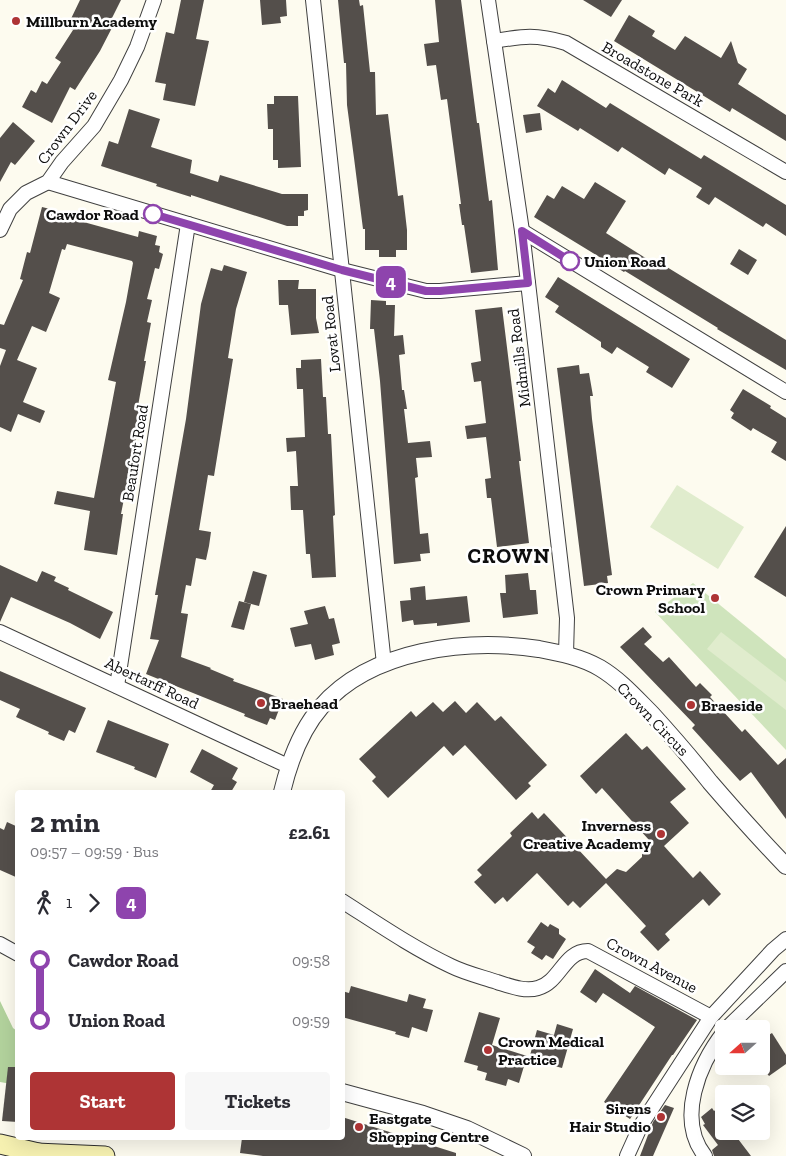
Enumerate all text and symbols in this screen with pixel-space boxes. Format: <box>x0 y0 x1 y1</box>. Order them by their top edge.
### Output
place label: Millburn Academy <box>26 12 157 31</box>
marker: Millburn Academy <box>10 15 22 27</box>
street label: Broadstone Park <box>599 37 708 111</box>
street label: Crown Drive <box>33 86 101 168</box>
marker: Cawdor Road <box>143 204 163 224</box>
place label: Cawdor Road <box>46 205 139 224</box>
marker: Union Road <box>560 251 580 271</box>
place label: Union Road <box>584 252 666 271</box>
line badge: 4 <box>375 266 407 298</box>
text: 4 <box>386 271 396 293</box>
street label: Lovat Road <box>318 295 344 373</box>
street label: Midmills Road <box>503 307 534 408</box>
street label: Beaufort Road <box>118 403 152 503</box>
district label: CROWN <box>468 543 550 568</box>
place label: Crown Primary School <box>596 580 706 617</box>
marker: Crown Primary School <box>709 592 721 604</box>
street label: Abertarff Road <box>102 653 202 713</box>
street label: Crown Circus <box>613 678 693 760</box>
place label: Braehead <box>271 694 338 713</box>
place label: Braeside <box>701 696 763 715</box>
marker: Braehead <box>255 697 267 709</box>
marker: Braeside <box>685 699 697 711</box>
text: 2 min <box>30 806 100 839</box>
place label: Inverness Creative Academy <box>523 816 652 853</box>
text: £2.61 <box>288 821 330 844</box>
marker: Inverness Creative Academy <box>655 828 667 840</box>
text: 09:57 – 09:59 · Bus <box>30 842 159 861</box>
icon: walk <box>30 889 58 917</box>
icon: forward <box>80 889 108 917</box>
text: 4 <box>126 892 136 914</box>
text: 1 <box>66 893 72 912</box>
street label: Crown Avenue <box>603 933 701 997</box>
text: Cawdor Road <box>68 949 179 972</box>
text: 09:58 <box>292 951 330 970</box>
text: Union Road <box>68 1009 165 1032</box>
text: 09:59 <box>292 1011 330 1030</box>
north arrow <box>715 1020 770 1075</box>
map controls <box>715 1020 770 1140</box>
place label: Crown Medical Practice <box>498 1032 605 1069</box>
marker: Crown Medical Practice <box>482 1044 494 1056</box>
button: Start <box>30 1072 175 1130</box>
button: Tickets <box>185 1072 330 1130</box>
button: layers <box>715 1085 770 1140</box>
place label: Sirens Hair Studio <box>569 1099 652 1136</box>
place label: Eastgate Shopping Centre <box>369 1109 489 1146</box>
marker: Sirens Hair Studio <box>655 1111 667 1123</box>
marker: Eastgate Shopping Centre <box>353 1121 365 1133</box>

